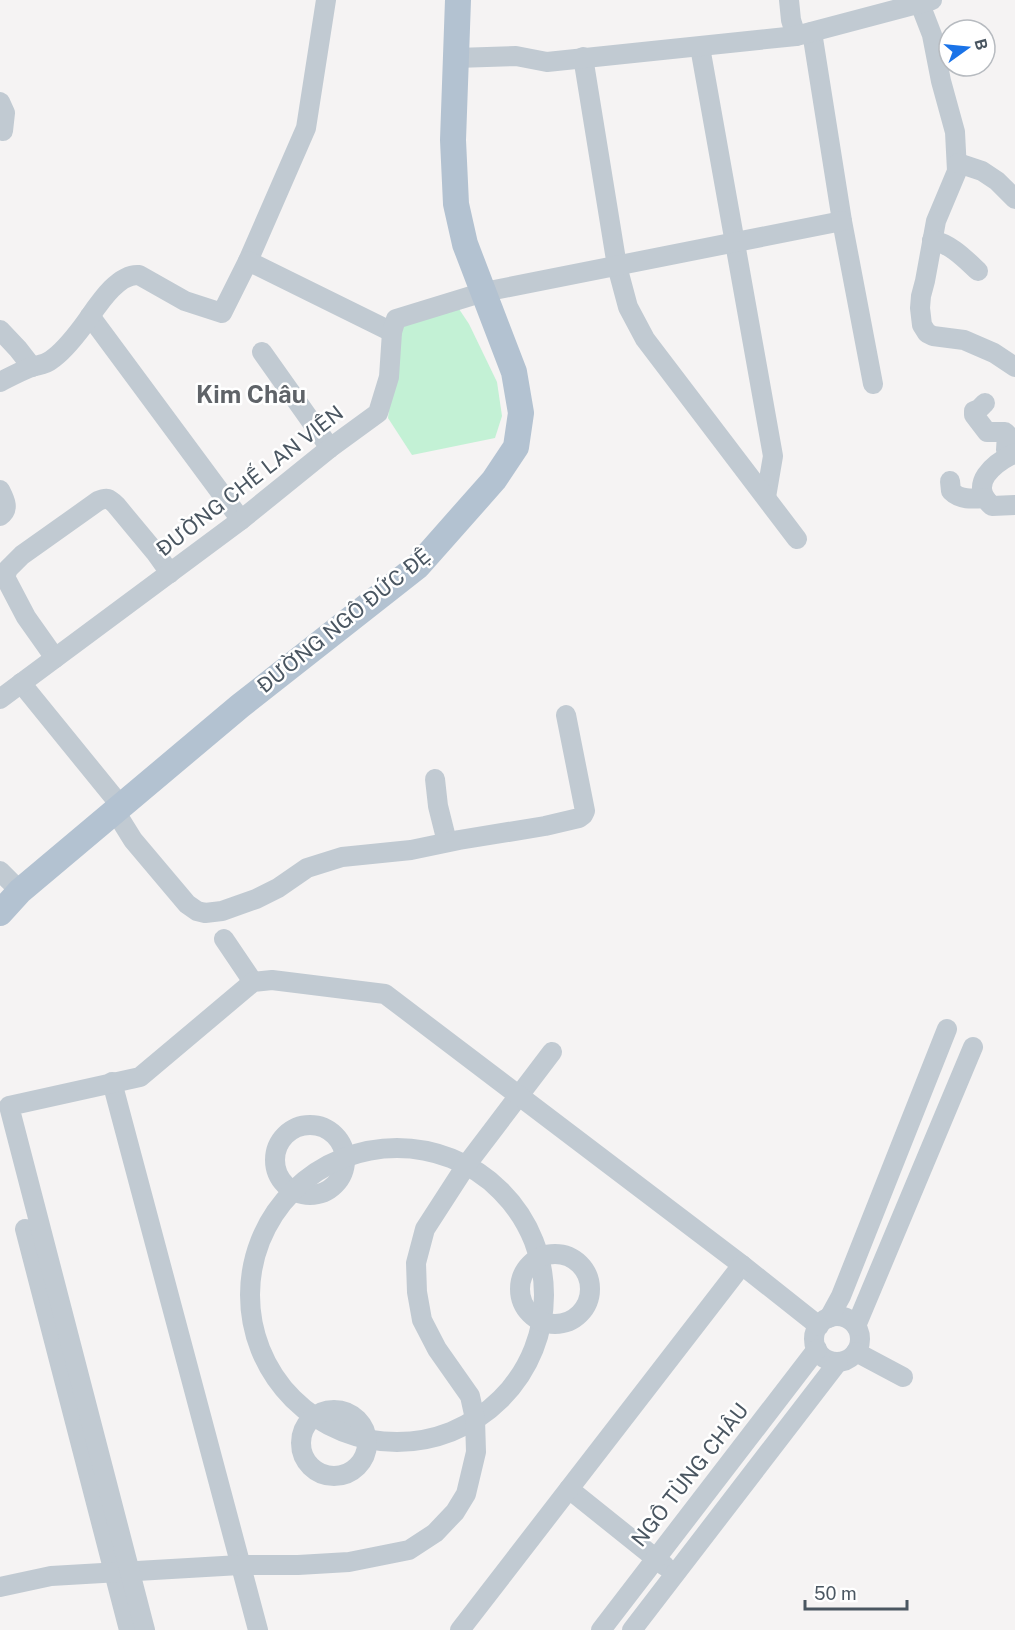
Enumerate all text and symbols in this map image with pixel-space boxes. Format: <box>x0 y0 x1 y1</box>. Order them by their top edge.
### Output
north arrow <box>937 18 997 78</box>
text: B <box>970 36 992 52</box>
district label: Kim Châu <box>196 380 306 408</box>
street label: ĐƯỜNG CHẾ LAN VIÊN <box>151 399 348 561</box>
street label: ĐƯỜNG NGÔ ĐỨC ĐỆ <box>252 543 435 698</box>
street label: NGÔ TÙNG CHÂU <box>626 1398 753 1551</box>
scale bar <box>805 1573 907 1611</box>
text: 50 m <box>814 1583 857 1604</box>

